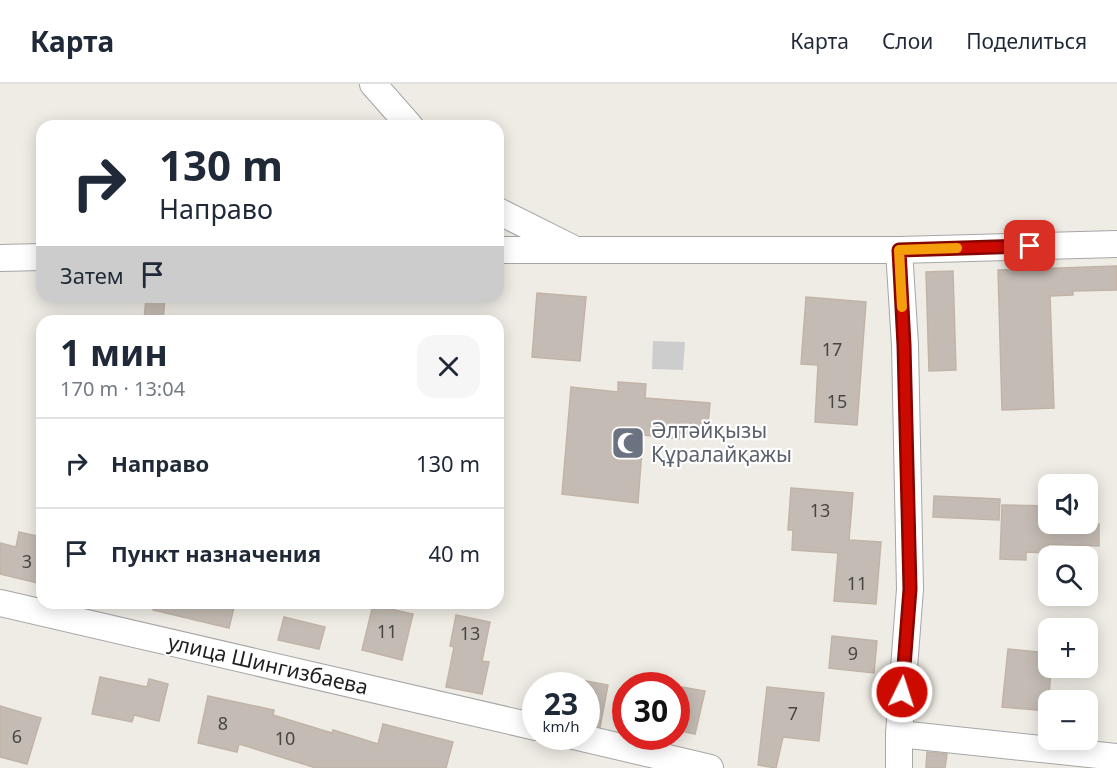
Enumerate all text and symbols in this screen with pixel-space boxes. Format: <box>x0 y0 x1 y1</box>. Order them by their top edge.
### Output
text: Карта <box>30 22 114 60</box>
text: Карта <box>790 27 849 55</box>
text: Слои <box>882 27 933 55</box>
text: Поделиться <box>966 27 1087 55</box>
text: 130 m <box>159 136 283 193</box>
icon: right <box>60 144 138 222</box>
text: Направо <box>159 190 273 227</box>
pin <box>1004 220 1055 271</box>
icon: arrive <box>1013 229 1046 262</box>
icon: arrive <box>136 258 169 291</box>
text: Затем <box>60 260 124 290</box>
text: 1 мин <box>60 328 168 377</box>
button: close <box>417 335 480 398</box>
house number: 17 <box>822 337 842 361</box>
text: 170 m · 13:04 <box>60 375 185 402</box>
house number: 15 <box>827 389 847 413</box>
place label: Әлтәйқызы Құралайқажы <box>651 416 792 468</box>
mosque icon: Әлтәйқызы Құралайқажы <box>610 425 646 461</box>
icon: right <box>60 447 93 480</box>
text: Направо <box>111 448 209 478</box>
text: 130 m <box>416 448 480 478</box>
map controls <box>1038 474 1098 750</box>
button: sound <box>1038 474 1098 534</box>
house number: 13 <box>810 498 830 522</box>
icon: arrive <box>60 537 93 570</box>
text: Пункт назначения <box>111 538 321 568</box>
text: 40 m <box>429 538 480 568</box>
button: search <box>1038 546 1098 606</box>
house number: 3 <box>22 549 32 573</box>
house number: 11 <box>847 571 867 595</box>
button: + <box>1038 618 1098 678</box>
house number: 11 <box>377 619 397 643</box>
house number: 13 <box>460 621 480 645</box>
street label: улица Шингизбаева <box>165 627 371 701</box>
house number: 9 <box>848 641 858 665</box>
position arrow <box>870 660 934 724</box>
speed limit sign: 30 <box>612 672 690 750</box>
text: 23 <box>544 683 578 724</box>
button: − <box>1038 690 1098 750</box>
house number: 7 <box>788 701 798 725</box>
house number: 8 <box>218 711 228 735</box>
text: km/h <box>543 716 579 736</box>
house number: 6 <box>12 724 22 748</box>
house number: 10 <box>275 726 295 750</box>

